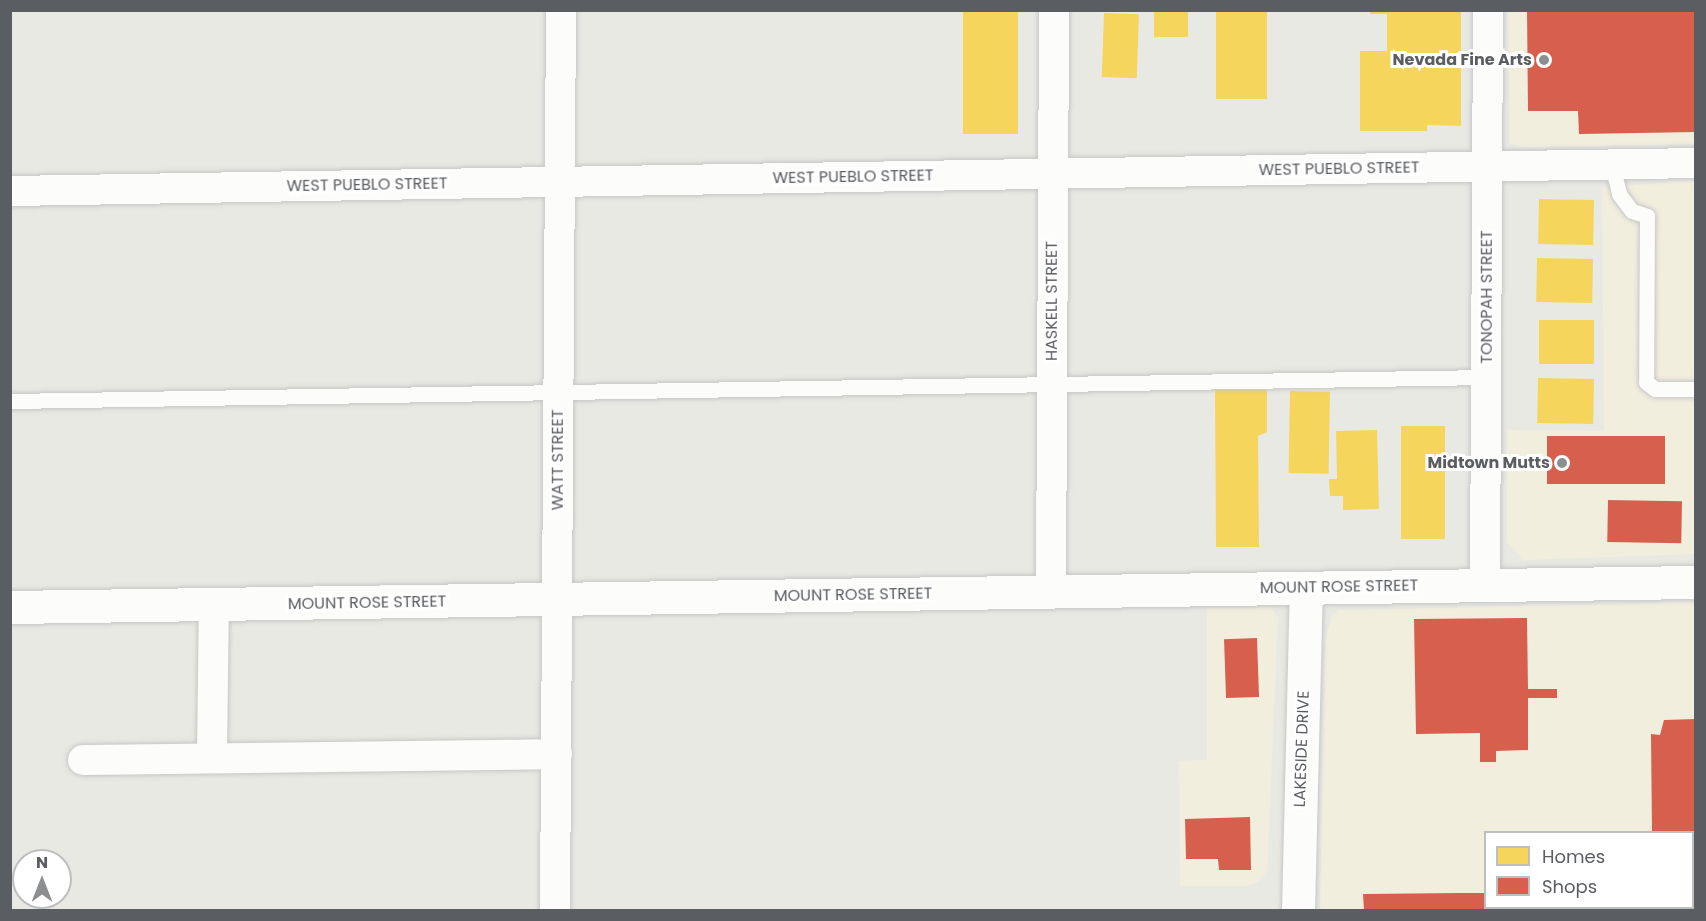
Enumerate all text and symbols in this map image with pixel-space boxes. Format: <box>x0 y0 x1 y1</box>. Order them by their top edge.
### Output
place label: Nevada Fine Arts <box>1393 50 1532 70</box>
marker: Nevada Fine Arts <box>1537 53 1551 67</box>
street label: WEST PUEBLO STREET <box>1258 158 1420 180</box>
street label: WEST PUEBLO STREET <box>772 166 934 188</box>
street label: WEST PUEBLO STREET <box>286 174 448 196</box>
street label: TONOPAH STREET <box>1477 230 1497 364</box>
street label: HASKELL STREET <box>1042 241 1062 361</box>
street label: WATT STREET <box>548 410 568 510</box>
place label: Midtown Mutts <box>1428 453 1550 473</box>
marker: Midtown Mutts <box>1555 456 1569 470</box>
street label: MOUNT ROSE STREET <box>1260 576 1418 598</box>
street label: MOUNT ROSE STREET <box>774 584 932 606</box>
street label: MOUNT ROSE STREET <box>288 592 446 614</box>
street label: LAKESIDE DRIVE <box>1290 690 1314 808</box>
legend <box>1484 831 1694 909</box>
text: Homes <box>1542 844 1605 869</box>
north arrow <box>12 849 72 909</box>
text: N <box>36 851 48 874</box>
text: Shops <box>1542 874 1597 899</box>

